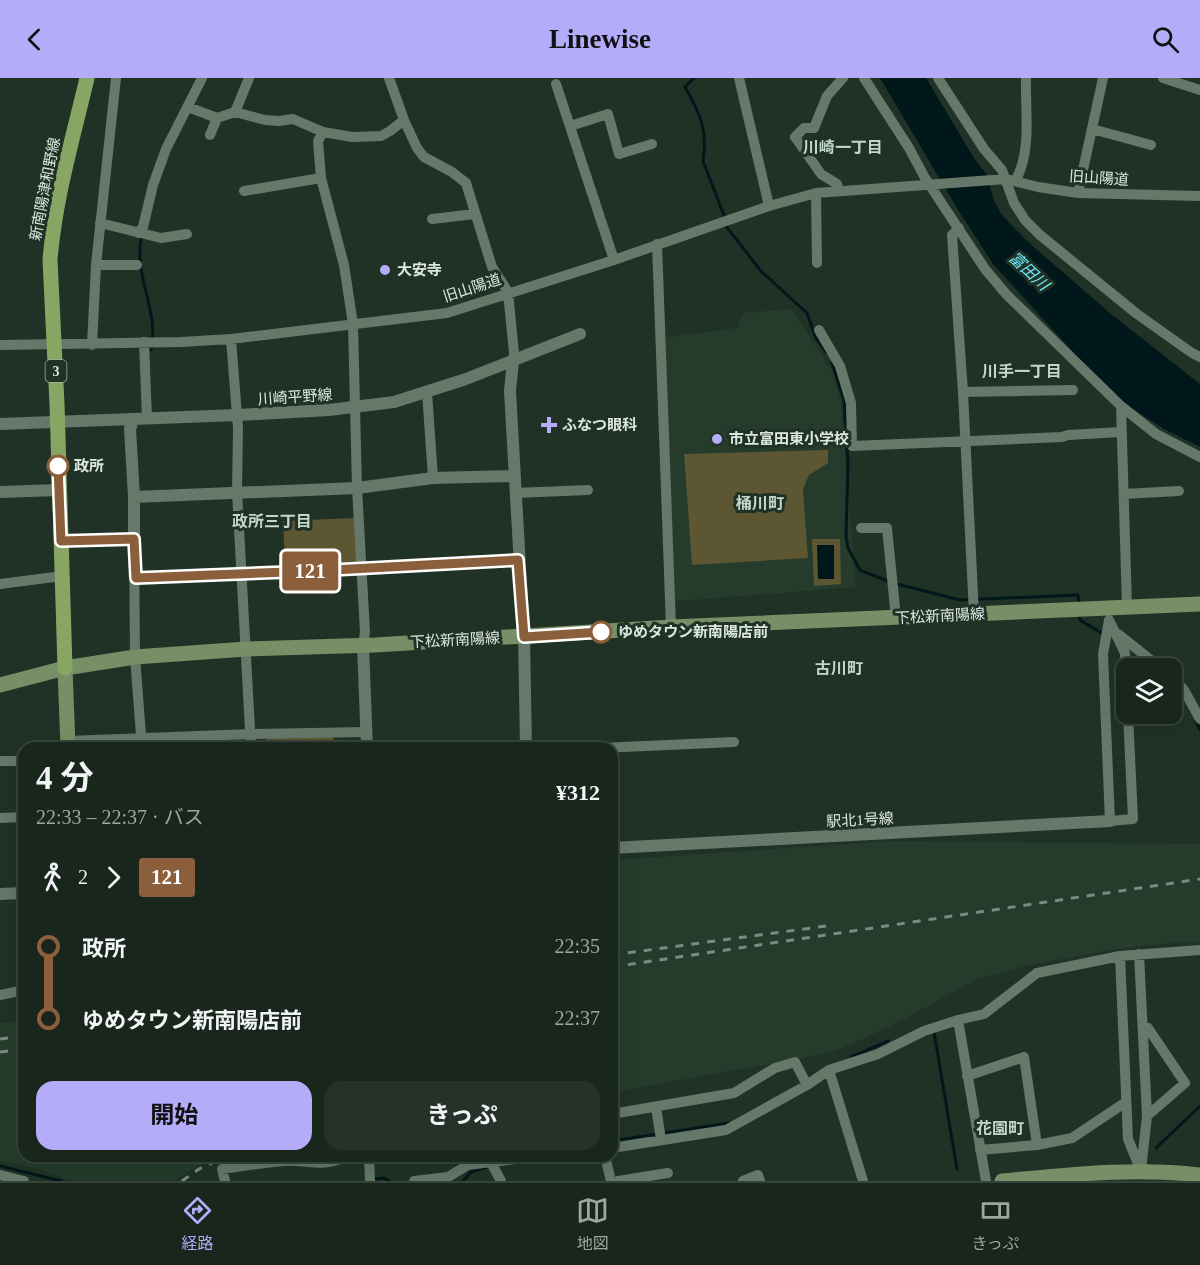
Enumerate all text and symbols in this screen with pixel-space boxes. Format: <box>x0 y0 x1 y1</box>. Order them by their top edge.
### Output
icon: back <box>18 23 51 56</box>
icon: search <box>1149 23 1182 56</box>
text: Linewise <box>549 24 651 54</box>
street label: 新南陽津和野線 <box>27 136 63 242</box>
district label: 川崎一丁目 <box>803 139 883 156</box>
street label: 旧山陽道 <box>1069 168 1129 188</box>
water label: 富田川 <box>1006 248 1054 295</box>
place label: 大安寺 <box>397 262 442 278</box>
marker: 大安寺 <box>378 263 392 277</box>
street label: 旧山陽道 <box>441 271 503 305</box>
road number: 3 <box>46 360 66 382</box>
district label: 川手一丁目 <box>982 363 1062 380</box>
street label: 川崎平野線 <box>257 386 333 408</box>
marker: ふなつ眼科 <box>540 416 558 434</box>
place label: ふなつ眼科 <box>562 417 637 433</box>
place label: 市立富田東小学校 <box>729 431 849 447</box>
marker: 市立富田東小学校 <box>710 432 724 446</box>
marker: 政所 <box>47 455 69 477</box>
place label: 政所 <box>74 458 104 474</box>
district label: 桶川町 <box>735 495 784 512</box>
district label: 政所三丁目 <box>232 513 312 530</box>
line badge: 121 <box>276 552 344 590</box>
text: 121 <box>294 559 326 583</box>
street label: 下松新南陽線 <box>895 606 985 626</box>
marker: ゆめタウン新南陽店前 <box>590 621 612 643</box>
place label: ゆめタウン新南陽店前 <box>618 623 768 640</box>
street label: 下松新南陽線 <box>410 630 500 650</box>
map controls <box>1116 658 1182 724</box>
button: layers <box>1116 658 1182 724</box>
district label: 古川町 <box>815 660 863 677</box>
text: 4 分 <box>36 760 94 796</box>
text: ¥312 <box>556 780 600 805</box>
text: 22:33 – 22:37 · バス <box>36 806 204 828</box>
street label: 駅北1号線 <box>826 809 894 830</box>
icon: walk <box>36 861 69 894</box>
icon: forward <box>97 861 130 894</box>
text: 121 <box>151 865 183 889</box>
text: 2 <box>78 866 88 888</box>
text: 22:35 <box>554 935 600 957</box>
text: 政所 <box>82 936 126 961</box>
text: 22:37 <box>554 1007 600 1029</box>
text: ゆめタウン新南陽店前 <box>82 1008 302 1033</box>
button: 開始 <box>36 1081 312 1150</box>
button: きっぷ <box>324 1081 600 1150</box>
district label: 花園町 <box>976 1120 1024 1137</box>
tab: 経路 <box>181 1194 214 1254</box>
tab: 地図 <box>576 1194 609 1254</box>
tab: きっぷ <box>972 1194 1019 1254</box>

